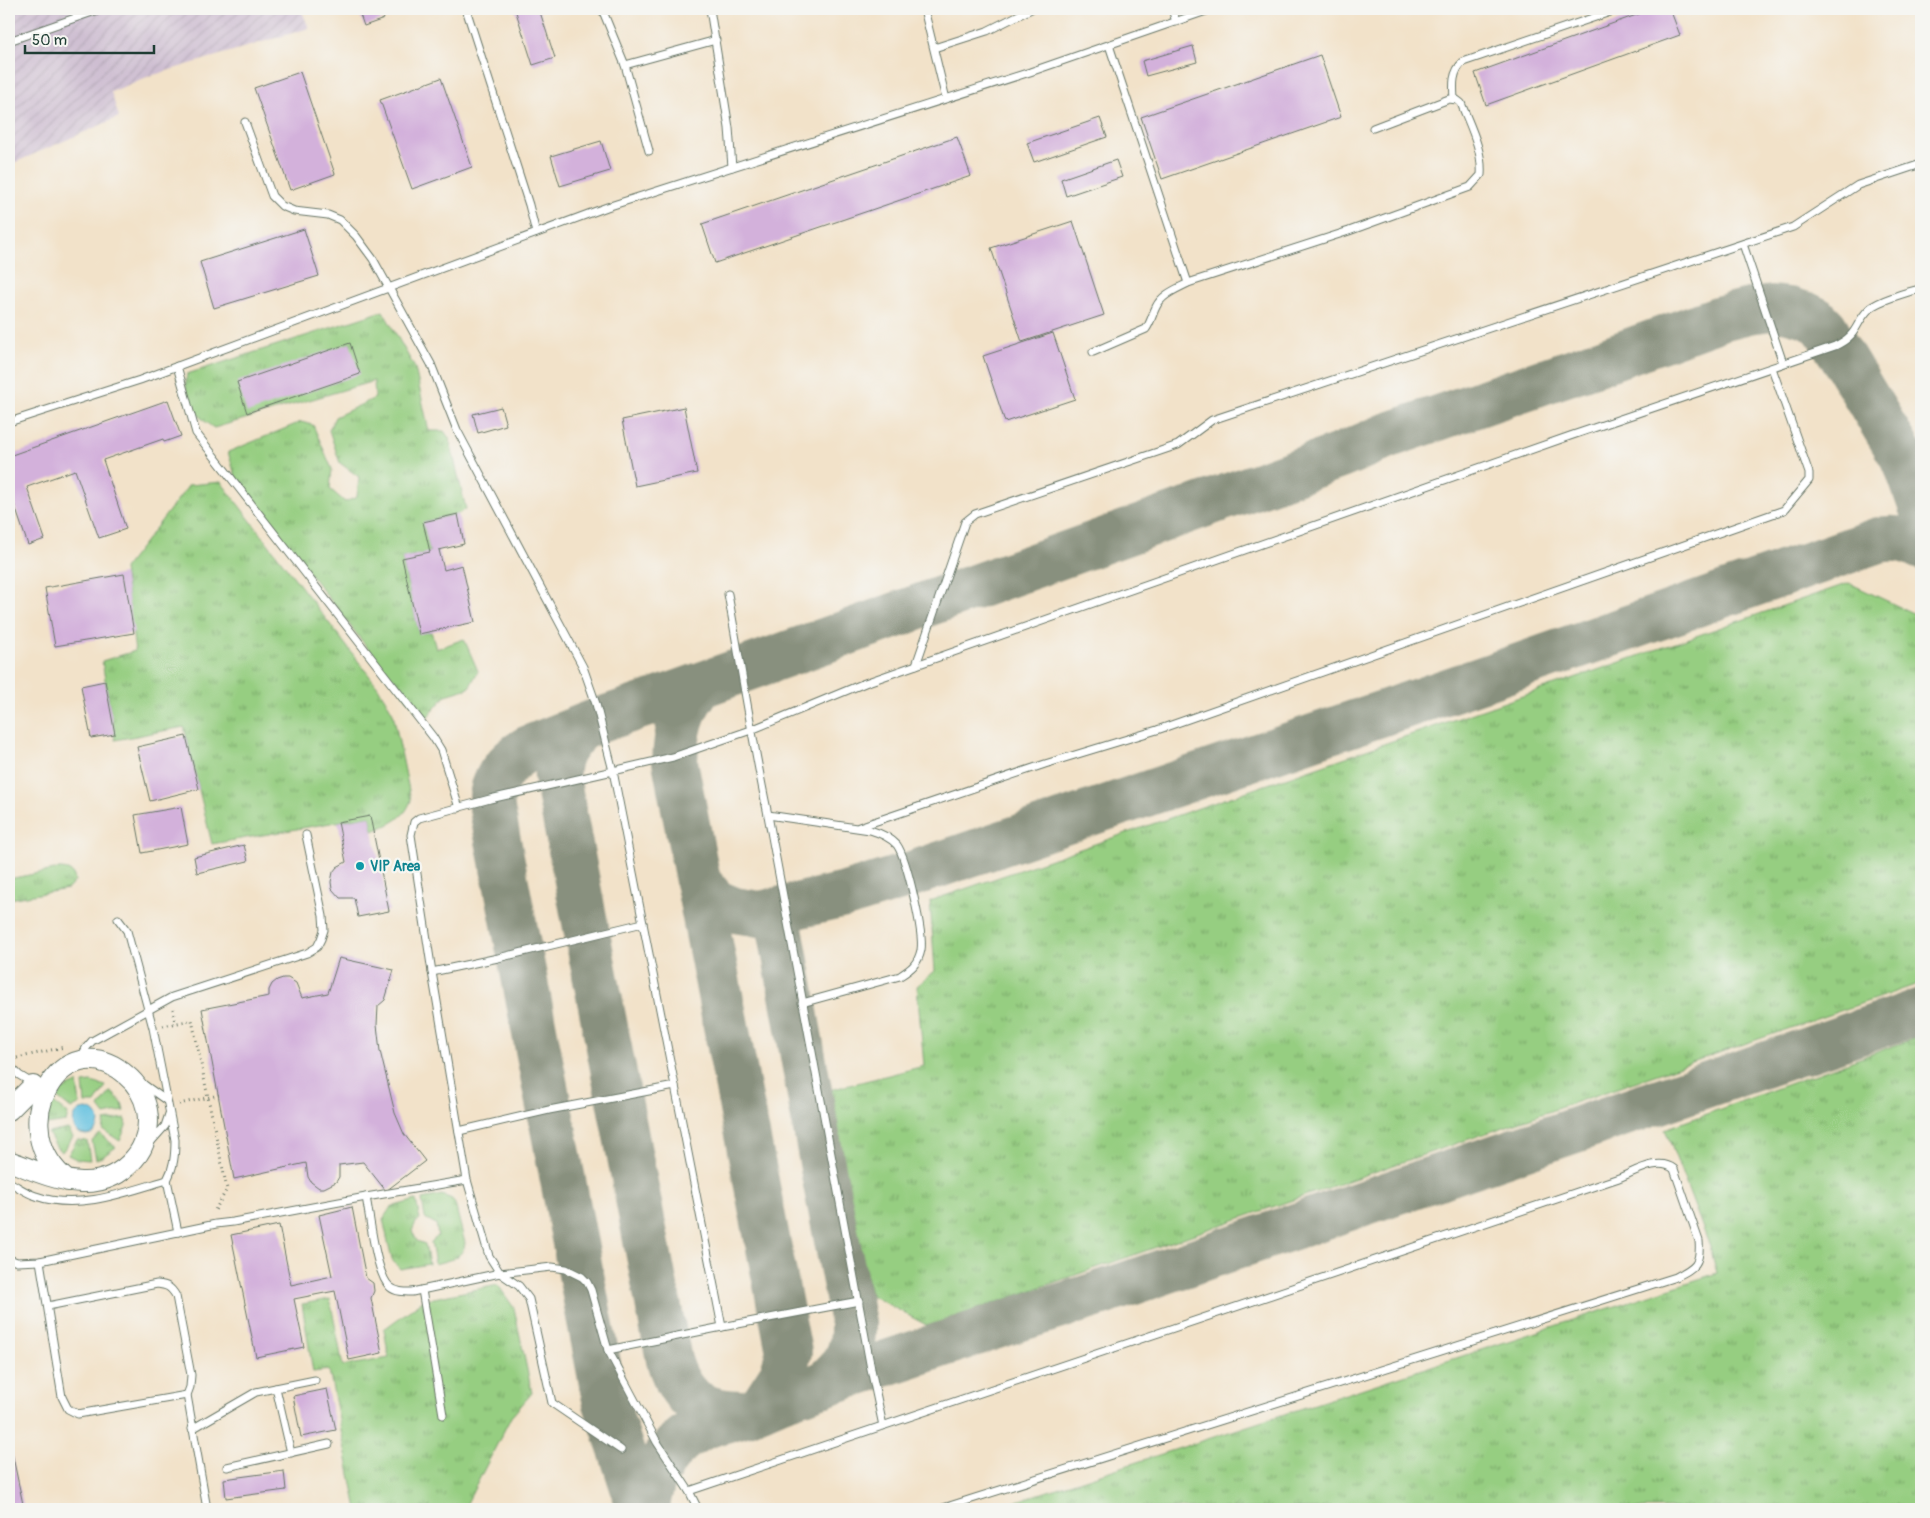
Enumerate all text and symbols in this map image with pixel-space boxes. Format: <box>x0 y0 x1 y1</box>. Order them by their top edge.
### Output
scale bar <box>25 22 154 54</box>
text: 50 m <box>32 31 67 50</box>
place label: VIP Area <box>370 858 421 875</box>
marker: VIP Area <box>354 860 366 872</box>

